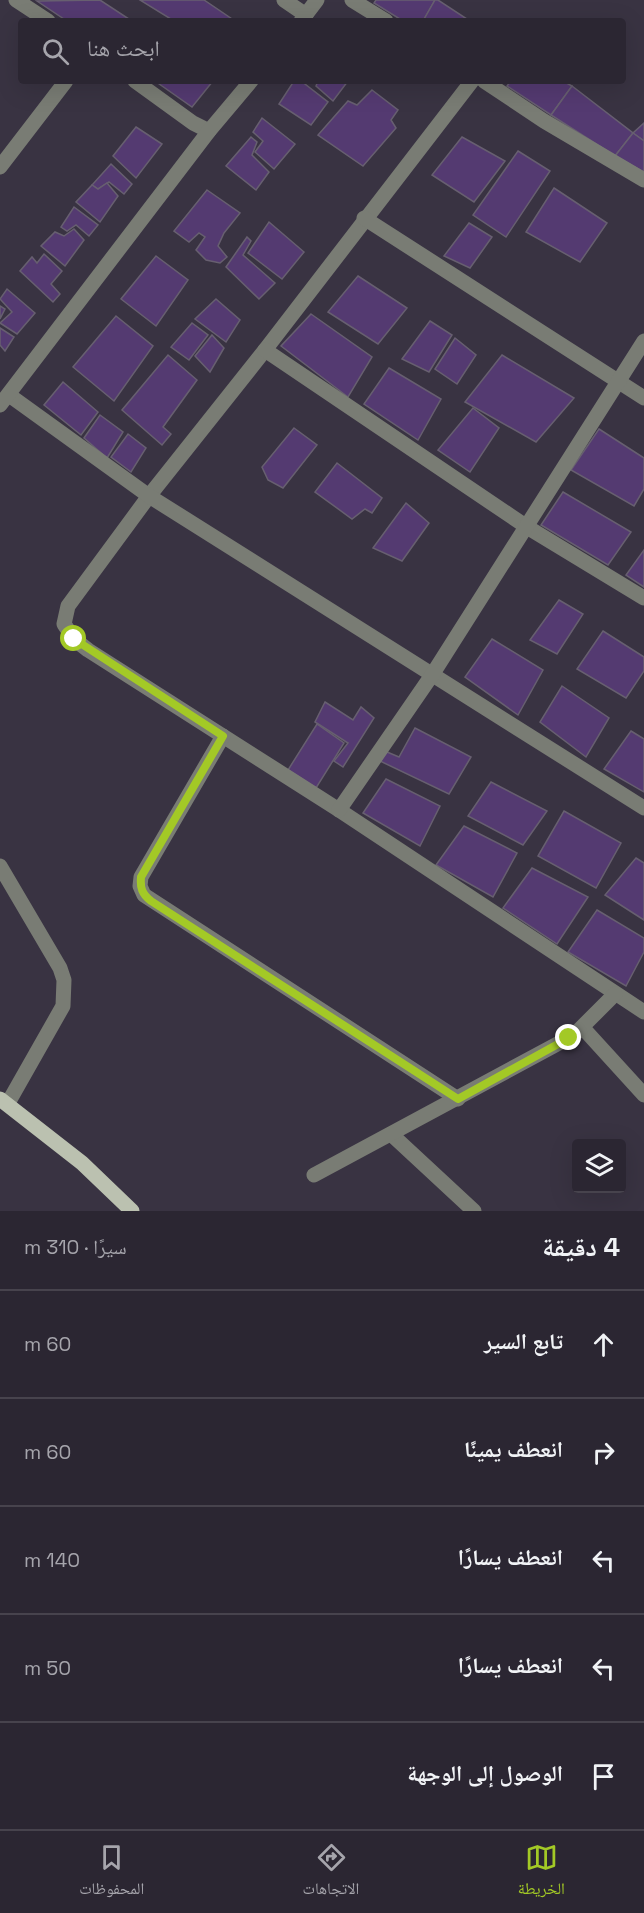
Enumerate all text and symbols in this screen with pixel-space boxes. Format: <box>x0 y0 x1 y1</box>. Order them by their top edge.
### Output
search box <box>18 18 626 84</box>
text: ابحث هنا <box>87 34 160 62</box>
icon: search <box>39 35 72 68</box>
route start <box>60 625 86 651</box>
route end <box>555 1024 581 1050</box>
map controls <box>572 1139 626 1193</box>
button: layers <box>572 1139 626 1193</box>
text: 4 دقيقة <box>542 1230 620 1264</box>
text: سيرًا · 310 m <box>24 1234 127 1260</box>
text: تابع السير <box>484 1327 563 1355</box>
icon: ahead <box>587 1328 620 1361</box>
text: 60 m <box>24 1331 71 1357</box>
text: انعطف يمينًا <box>464 1435 563 1463</box>
icon: right <box>587 1436 620 1469</box>
text: 60 m <box>24 1439 71 1465</box>
text: انعطف يسارًا <box>458 1543 563 1571</box>
icon: left <box>587 1544 620 1577</box>
text: 140 m <box>24 1547 80 1573</box>
text: انعطف يسارًا <box>458 1651 563 1679</box>
icon: left <box>587 1652 620 1685</box>
text: 50 m <box>24 1655 71 1681</box>
text: الوصول إلى الوجهة <box>407 1759 563 1787</box>
icon: arrive <box>587 1760 620 1793</box>
tab: المحفوظات <box>79 1841 144 1904</box>
tab: الاتجاهات <box>303 1841 359 1904</box>
tab: الخريطة <box>518 1841 565 1904</box>

